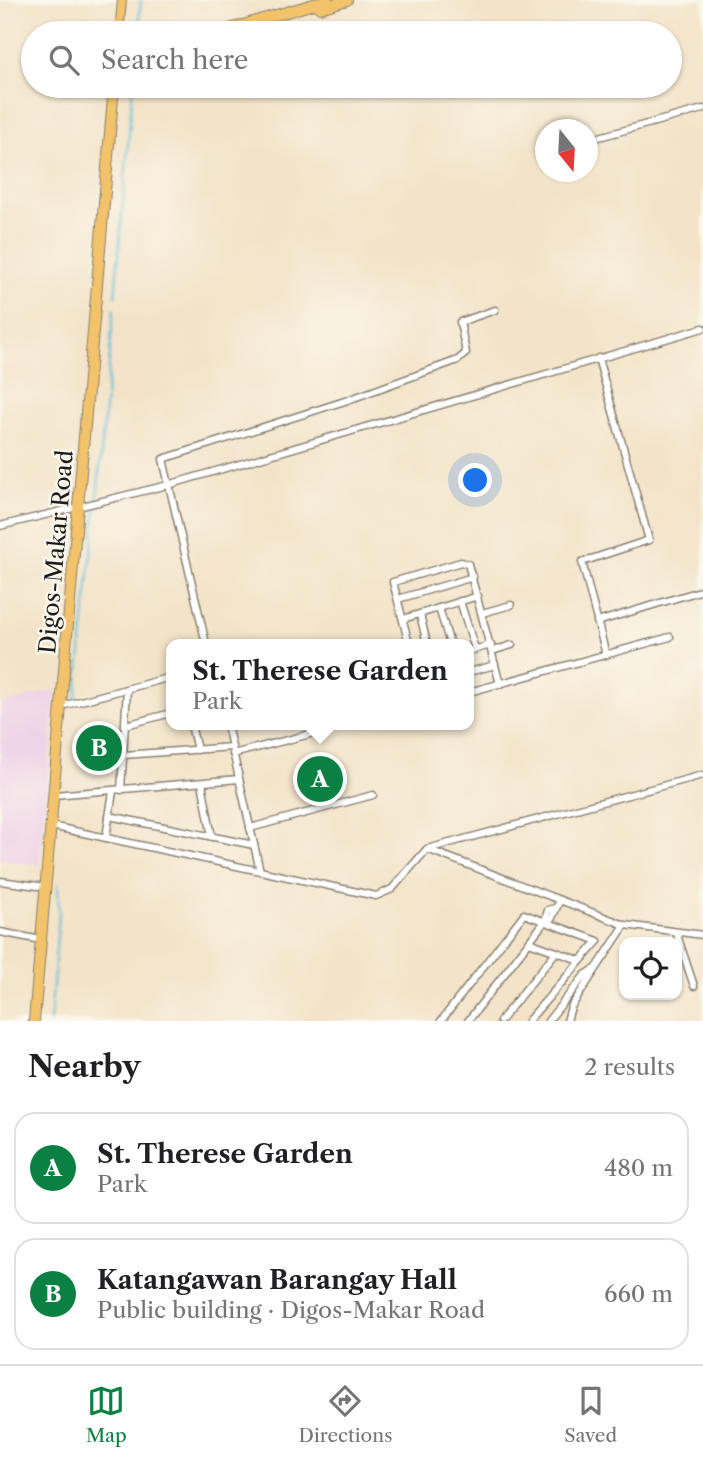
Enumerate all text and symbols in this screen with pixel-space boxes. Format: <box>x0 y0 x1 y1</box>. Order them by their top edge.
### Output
search box <box>21 21 682 98</box>
icon: search <box>45 41 83 79</box>
text: Search here <box>101 44 248 76</box>
north arrow <box>535 119 598 182</box>
street label: Digos-Makar Road <box>33 449 79 655</box>
your location <box>458 463 492 497</box>
popup <box>166 639 474 730</box>
text: St. Therese Garden <box>192 655 448 687</box>
text: Park <box>192 687 242 715</box>
pin: B <box>76 722 122 774</box>
pin: A <box>297 753 343 805</box>
map controls <box>619 937 682 1000</box>
button: locate <box>619 937 682 1000</box>
text: Nearby <box>28 1048 141 1085</box>
text: 2 results <box>584 1053 675 1081</box>
text: St. Therese Garden <box>97 1138 353 1170</box>
text: A <box>44 1154 62 1182</box>
text: 480 m <box>604 1154 673 1182</box>
text: Park <box>97 1170 147 1198</box>
text: Katangawan Barangay Hall <box>97 1264 457 1296</box>
text: B <box>44 1280 62 1308</box>
text: 660 m <box>604 1280 673 1308</box>
text: Public building · Digos-Makar Road <box>97 1296 485 1324</box>
tab: Map <box>86 1382 127 1447</box>
tab: Directions <box>299 1382 392 1447</box>
tab: Saved <box>564 1382 617 1447</box>

